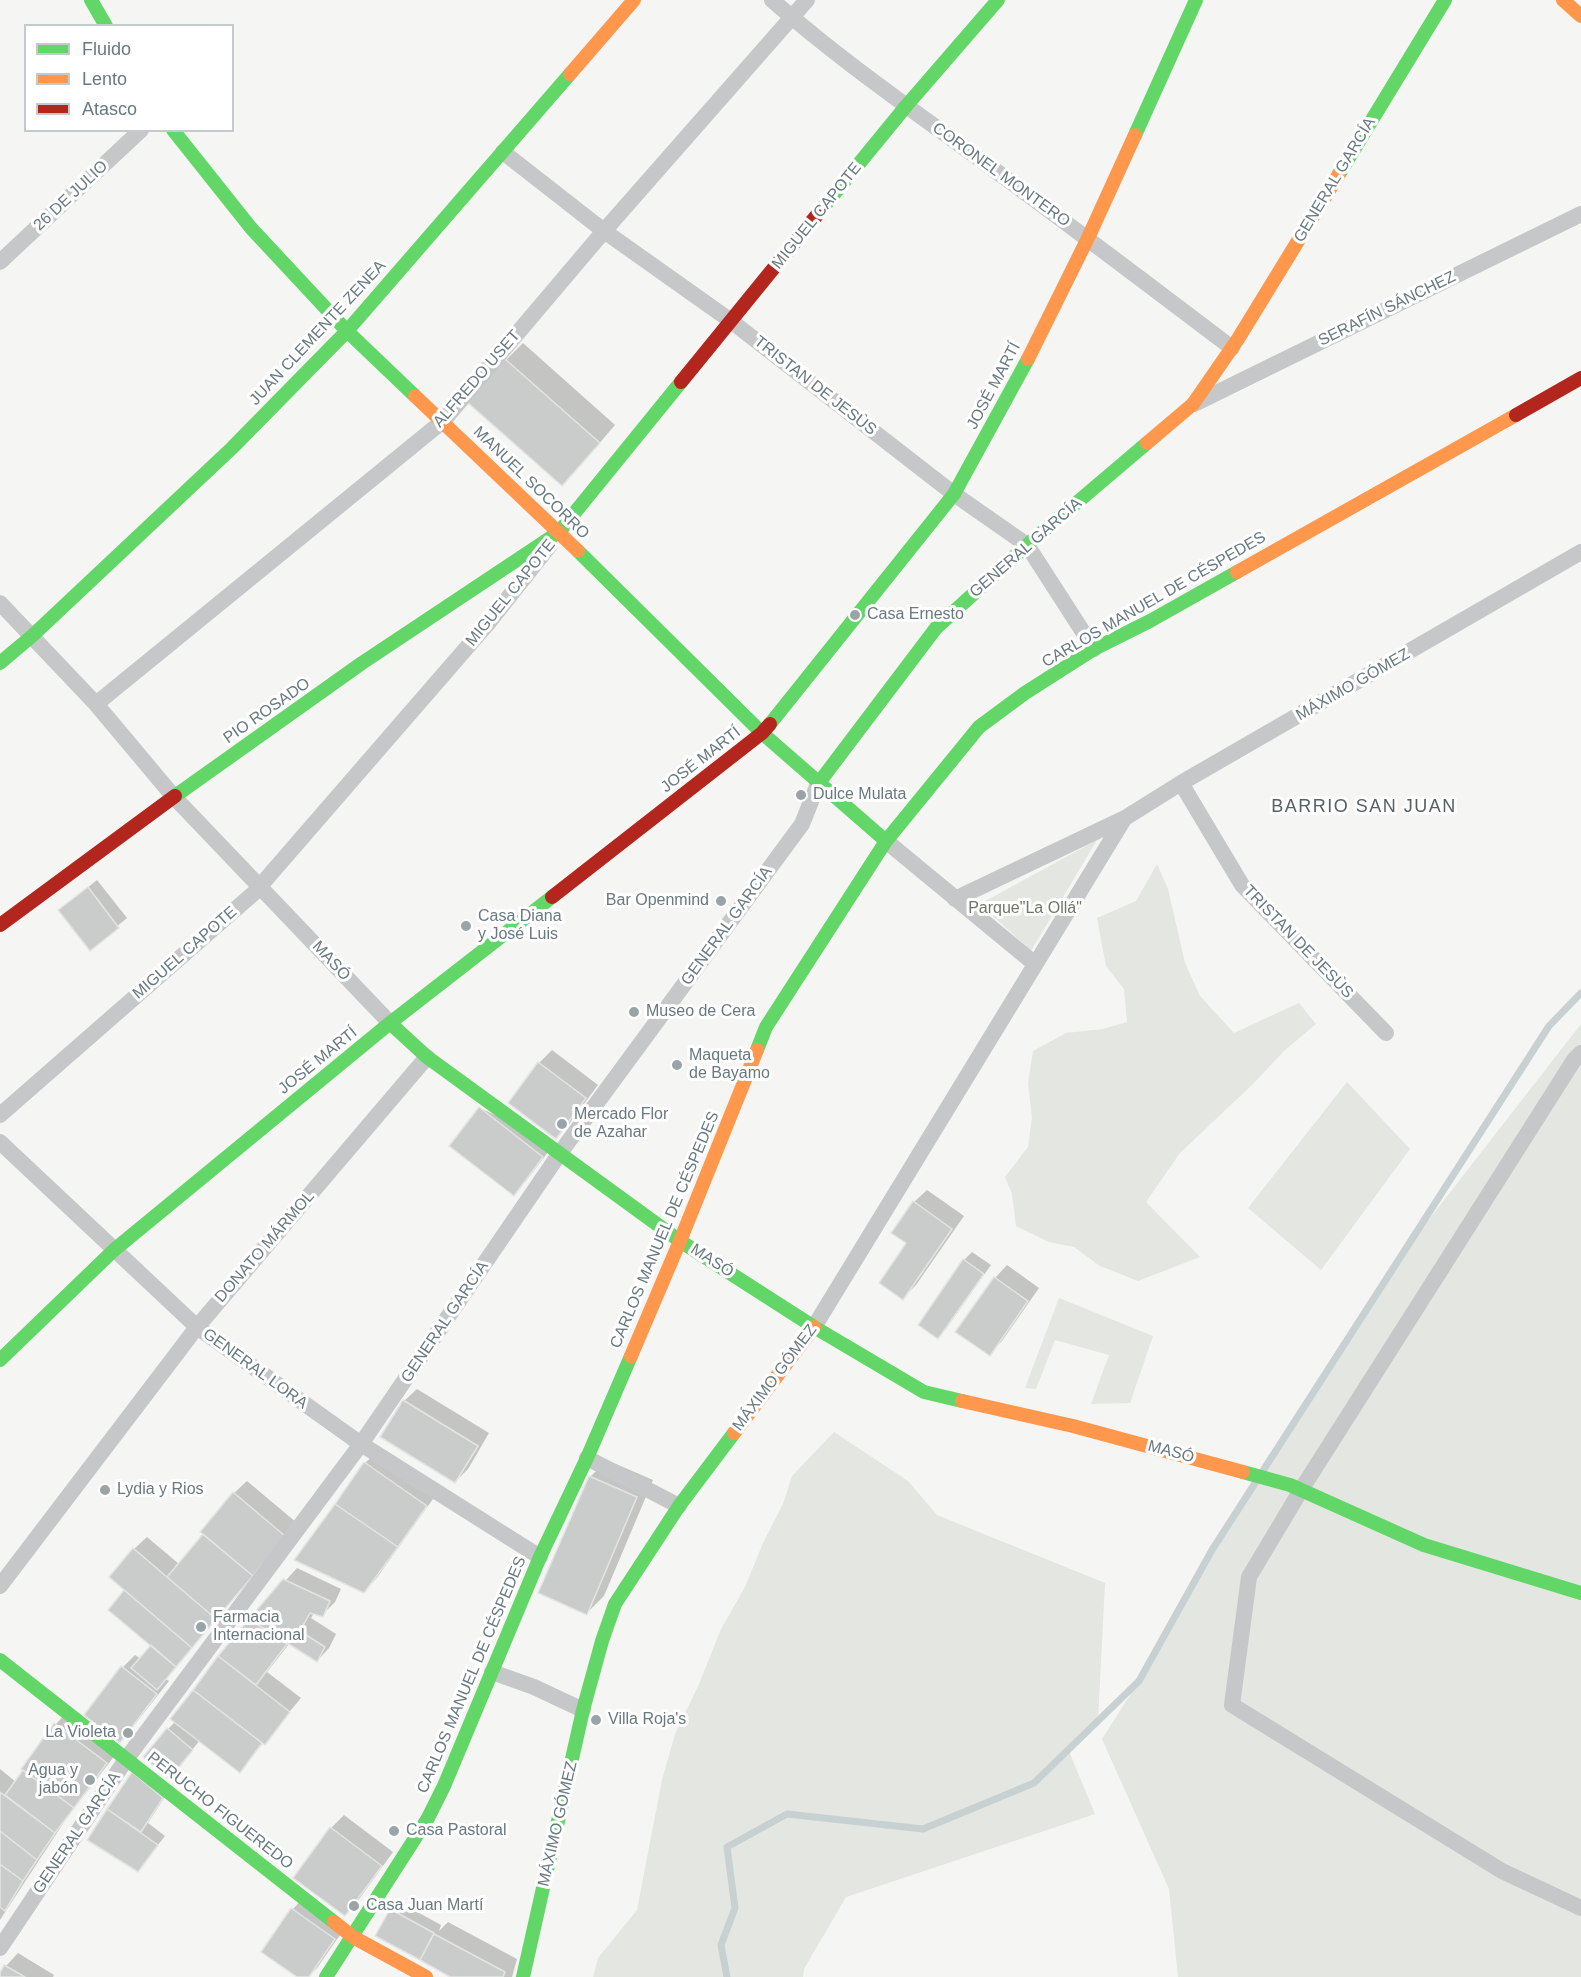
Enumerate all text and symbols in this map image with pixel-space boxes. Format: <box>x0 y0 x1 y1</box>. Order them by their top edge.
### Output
legend <box>24 24 234 132</box>
text: Fluido <box>82 39 131 59</box>
text: Lento <box>82 69 127 89</box>
text: Atasco <box>82 99 137 119</box>
street label: GENERAL GARCÍA <box>1290 114 1380 246</box>
street label: CORONEL MONTERO <box>928 119 1074 231</box>
street label: 26 DE JULIO <box>30 157 112 235</box>
street label: MIGUEL CAPOTE <box>768 159 866 273</box>
street label: JUAN CLEMENTE ZENEA <box>246 257 390 409</box>
street label: SERAFÍN SÁNCHEZ <box>1315 267 1459 351</box>
street label: ALFREDO USET <box>430 326 524 432</box>
street label: TRISTAN DE JESÙS <box>750 332 880 440</box>
street label: JOSÉ MARTÍ <box>963 339 1025 433</box>
street label: MANUEL SOCORRO <box>469 423 593 543</box>
street label: GENERAL GARCÍA <box>966 494 1086 602</box>
street label: CARLOS MANUEL DE CÉSPEDES <box>1039 528 1269 672</box>
street label: MIGUEL CAPOTE <box>462 536 560 650</box>
place label: Casa Ernesto <box>867 605 964 625</box>
marker: Casa Ernesto <box>848 608 862 622</box>
street label: MÁXIMO GÓMEZ <box>1293 645 1413 725</box>
street label: PIO ROSADO <box>220 674 314 748</box>
street label: JOSÉ MARTÍ <box>657 723 745 797</box>
place label: Dulce Mulata <box>813 785 906 805</box>
marker: Dulce Mulata <box>794 788 808 802</box>
district label: BARRIO SAN JUAN <box>1271 796 1457 818</box>
street label: GENERAL GARCÍA <box>677 863 777 989</box>
street label: TRISTAN DE JESÙS <box>1239 881 1357 1003</box>
place label: Bar Openmind <box>606 891 709 911</box>
marker: Bar Openmind <box>714 894 728 908</box>
park label: Parque"La Ollá" <box>968 899 1082 919</box>
street label: MIGUEL CAPOTE <box>129 903 241 1003</box>
place label: Casa Diana y José Luis <box>478 907 562 945</box>
marker: Casa Diana y José Luis <box>459 919 473 933</box>
street label: MASÓ <box>308 937 354 985</box>
place label: Museo de Cera <box>646 1002 755 1022</box>
marker: Museo de Cera <box>627 1005 641 1019</box>
street label: JOSÉ MARTÍ <box>275 1023 361 1099</box>
place label: Maqueta de Bayamo <box>689 1046 770 1084</box>
marker: Maqueta de Bayamo <box>670 1058 684 1072</box>
place label: Mercado Flor de Azahar <box>574 1105 668 1143</box>
street label: CARLOS MANUEL DE CÉSPEDES <box>606 1109 724 1351</box>
marker: Mercado Flor de Azahar <box>555 1117 569 1131</box>
street label: DONATO MÁRMOL <box>211 1187 319 1307</box>
street label: MASÓ <box>687 1240 737 1282</box>
street label: GENERAL GARCÍA <box>397 1258 493 1386</box>
street label: MÁXIMO GÓMEZ <box>729 1321 821 1435</box>
street label: GENERAL LORA <box>199 1325 311 1413</box>
street label: MASÓ <box>1146 1437 1196 1467</box>
place label: Lydia y Rios <box>117 1480 204 1500</box>
marker: Lydia y Rios <box>98 1483 112 1497</box>
street label: CARLOS MANUEL DE CÉSPEDES <box>413 1554 531 1796</box>
place label: Farmacia Internacional <box>213 1608 305 1646</box>
marker: Farmacia Internacional <box>194 1620 208 1634</box>
place label: Villa Roja's <box>608 1710 686 1730</box>
marker: Villa Roja's <box>589 1713 603 1727</box>
place label: La Violeta <box>45 1723 116 1743</box>
marker: La Violeta <box>121 1726 135 1740</box>
street label: PERUCHO FIGUEREDO <box>143 1748 297 1874</box>
street label: MÁXIMO GÓMEZ <box>534 1759 582 1889</box>
place label: Agua y jabón <box>28 1761 78 1799</box>
street label: GENERAL GARCÍA <box>29 1769 125 1897</box>
marker: Agua y jabón <box>83 1773 97 1787</box>
place label: Casa Pastoral <box>406 1821 506 1841</box>
marker: Casa Pastoral <box>387 1824 401 1838</box>
place label: Casa Juan Martí <box>366 1896 483 1916</box>
marker: Casa Juan Martí <box>347 1899 361 1913</box>

